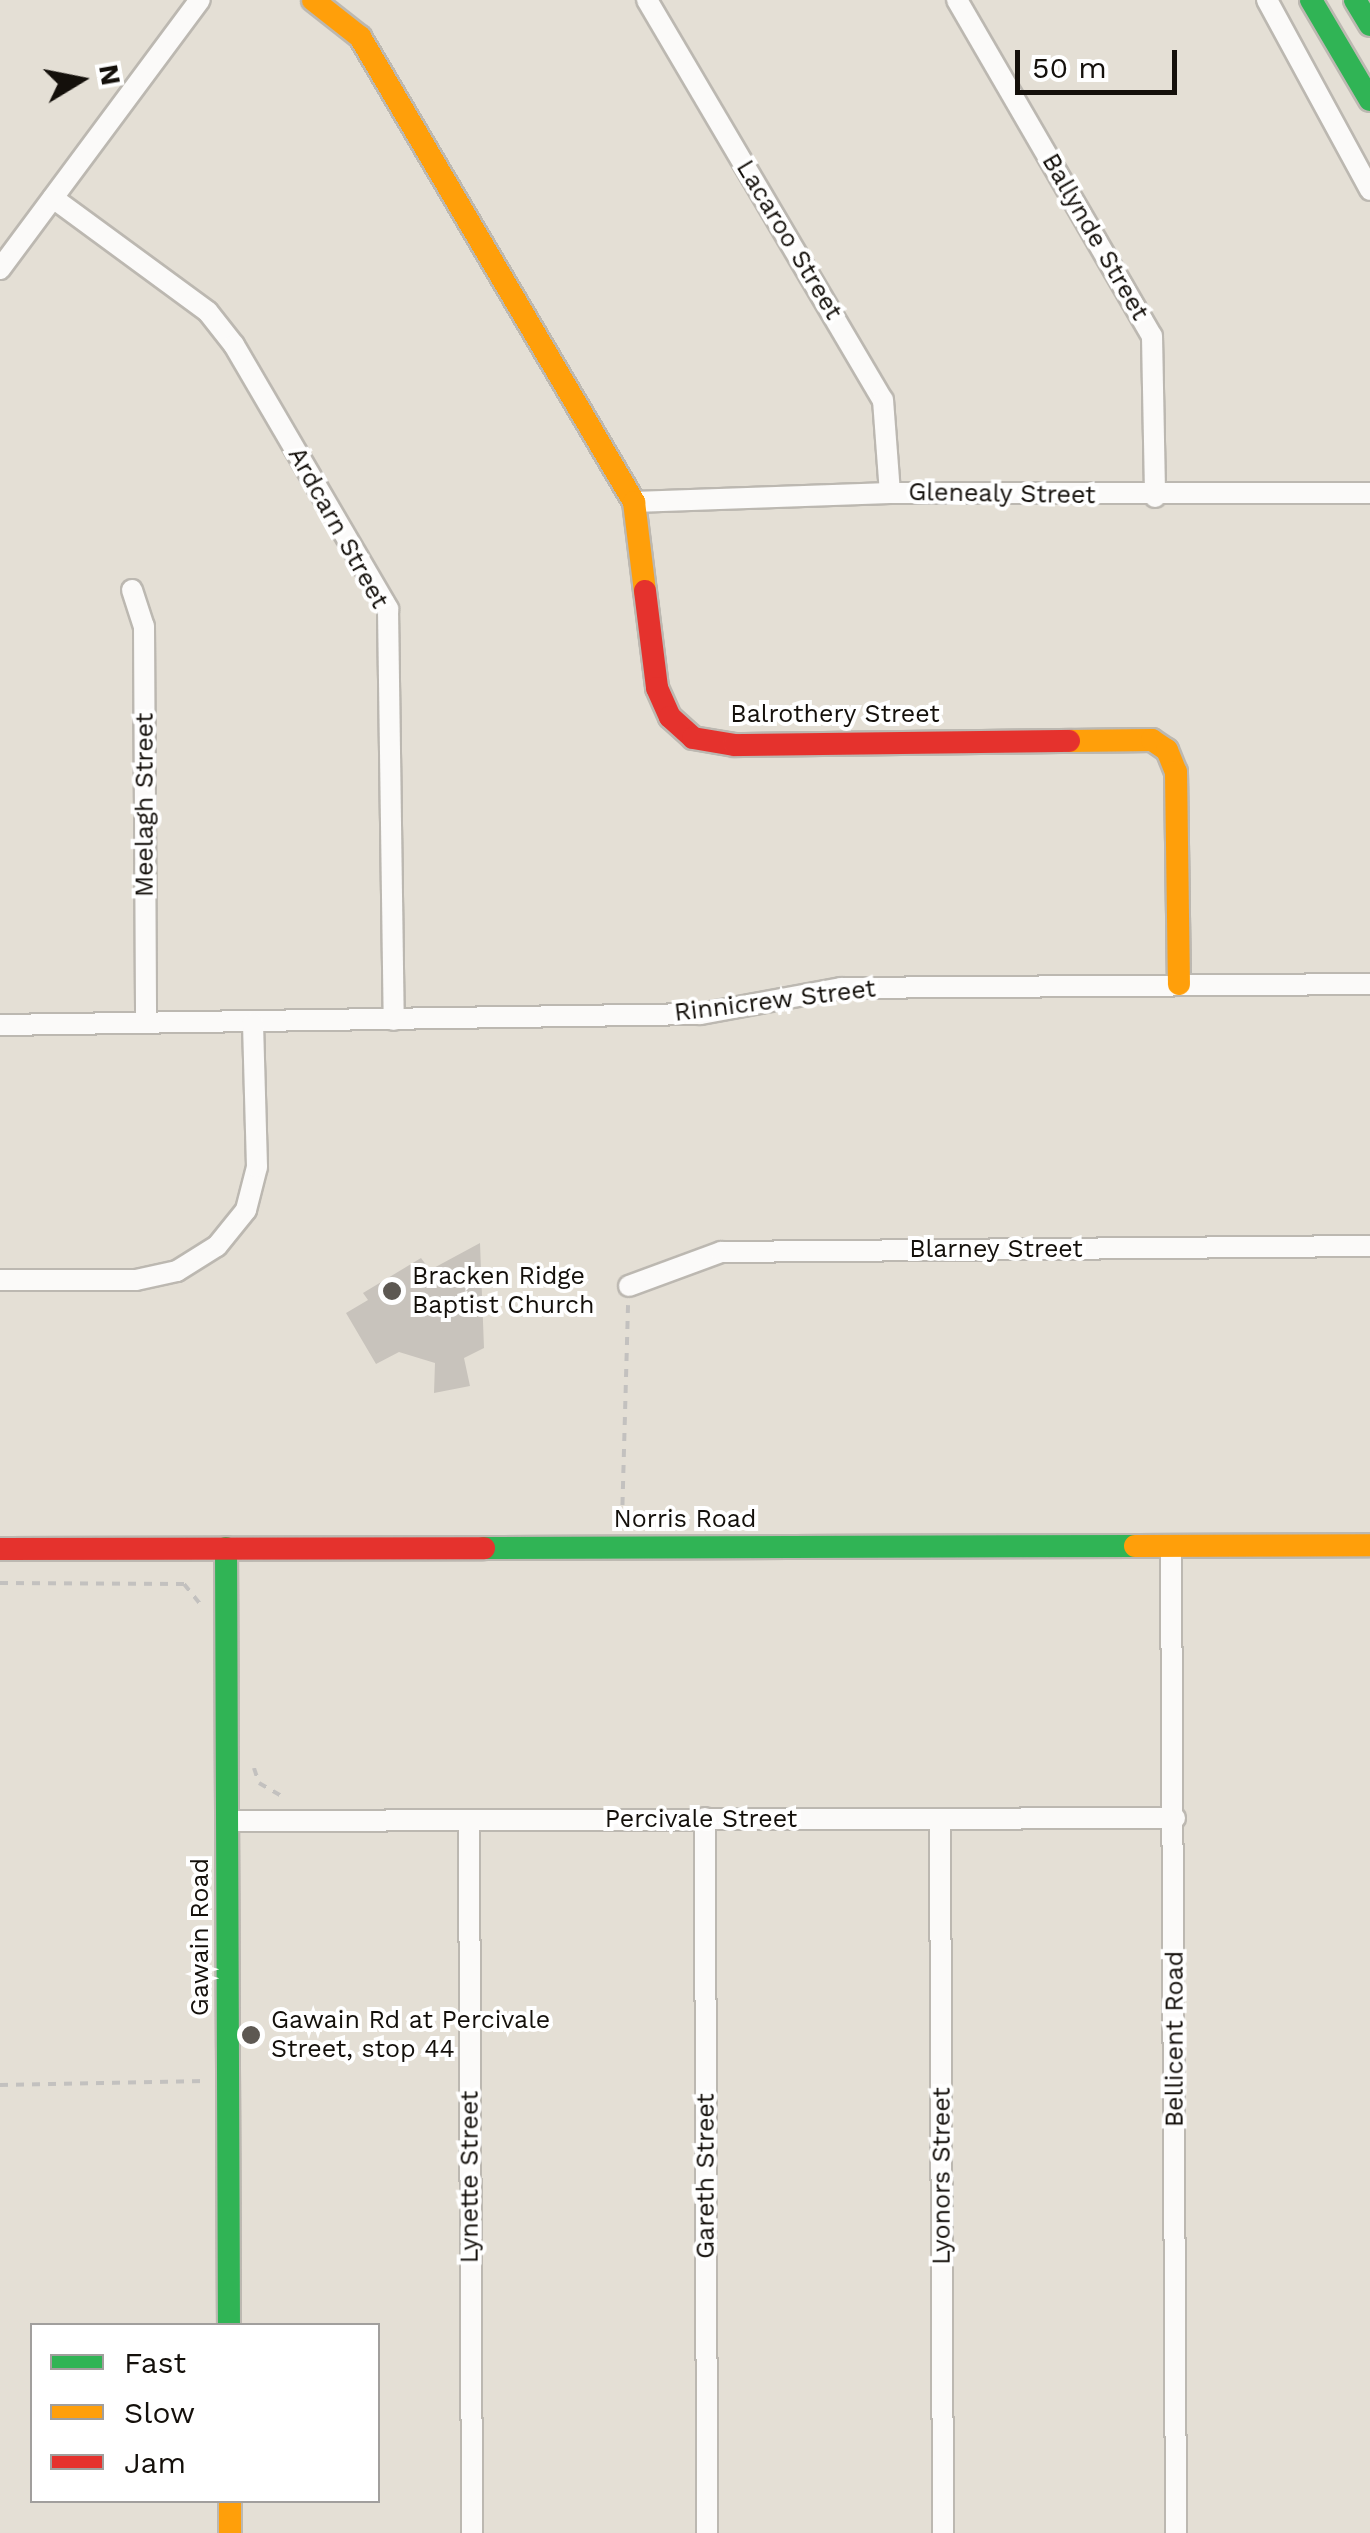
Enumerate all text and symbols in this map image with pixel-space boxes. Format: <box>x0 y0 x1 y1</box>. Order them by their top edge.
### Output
north arrow <box>30 30 130 130</box>
scale bar <box>1020 30 1182 92</box>
text: 50 m <box>1032 50 1107 85</box>
text: N <box>92 62 128 88</box>
street label: Ballynde Street <box>1035 148 1155 326</box>
street label: Lacaroo Street <box>730 155 848 325</box>
street label: Ardcarn Street <box>281 442 395 614</box>
street label: Glenealy Street <box>908 477 1096 511</box>
street label: Balrothery Street <box>730 699 940 729</box>
street label: Meelagh Street <box>130 713 160 897</box>
street label: Rinnicrew Street <box>672 974 878 1028</box>
street label: Blarney Street <box>909 1234 1083 1264</box>
place label: Bracken Ridge Baptist Church <box>412 1262 595 1321</box>
marker: Bracken Ridge Baptist Church <box>381 1280 403 1302</box>
street label: Norris Road <box>614 1504 756 1534</box>
street label: Percivale Street <box>605 1804 797 1834</box>
street label: Gawain Road <box>185 1858 215 2016</box>
street label: Bellicent Road <box>1160 1951 1190 2127</box>
place label: Gawain Rd at Percivale Street, stop 44 <box>271 2006 550 2065</box>
marker: Gawain Rd at Percivale Street, stop 44 <box>240 2024 262 2046</box>
street label: Lyonors Street <box>927 2087 957 2265</box>
street label: Lynette Street <box>455 2091 485 2263</box>
street label: Gareth Street <box>691 2093 721 2259</box>
legend <box>30 2323 380 2503</box>
text: Fast <box>124 2345 186 2380</box>
text: Slow <box>124 2395 195 2430</box>
text: Jam <box>124 2445 186 2480</box>

